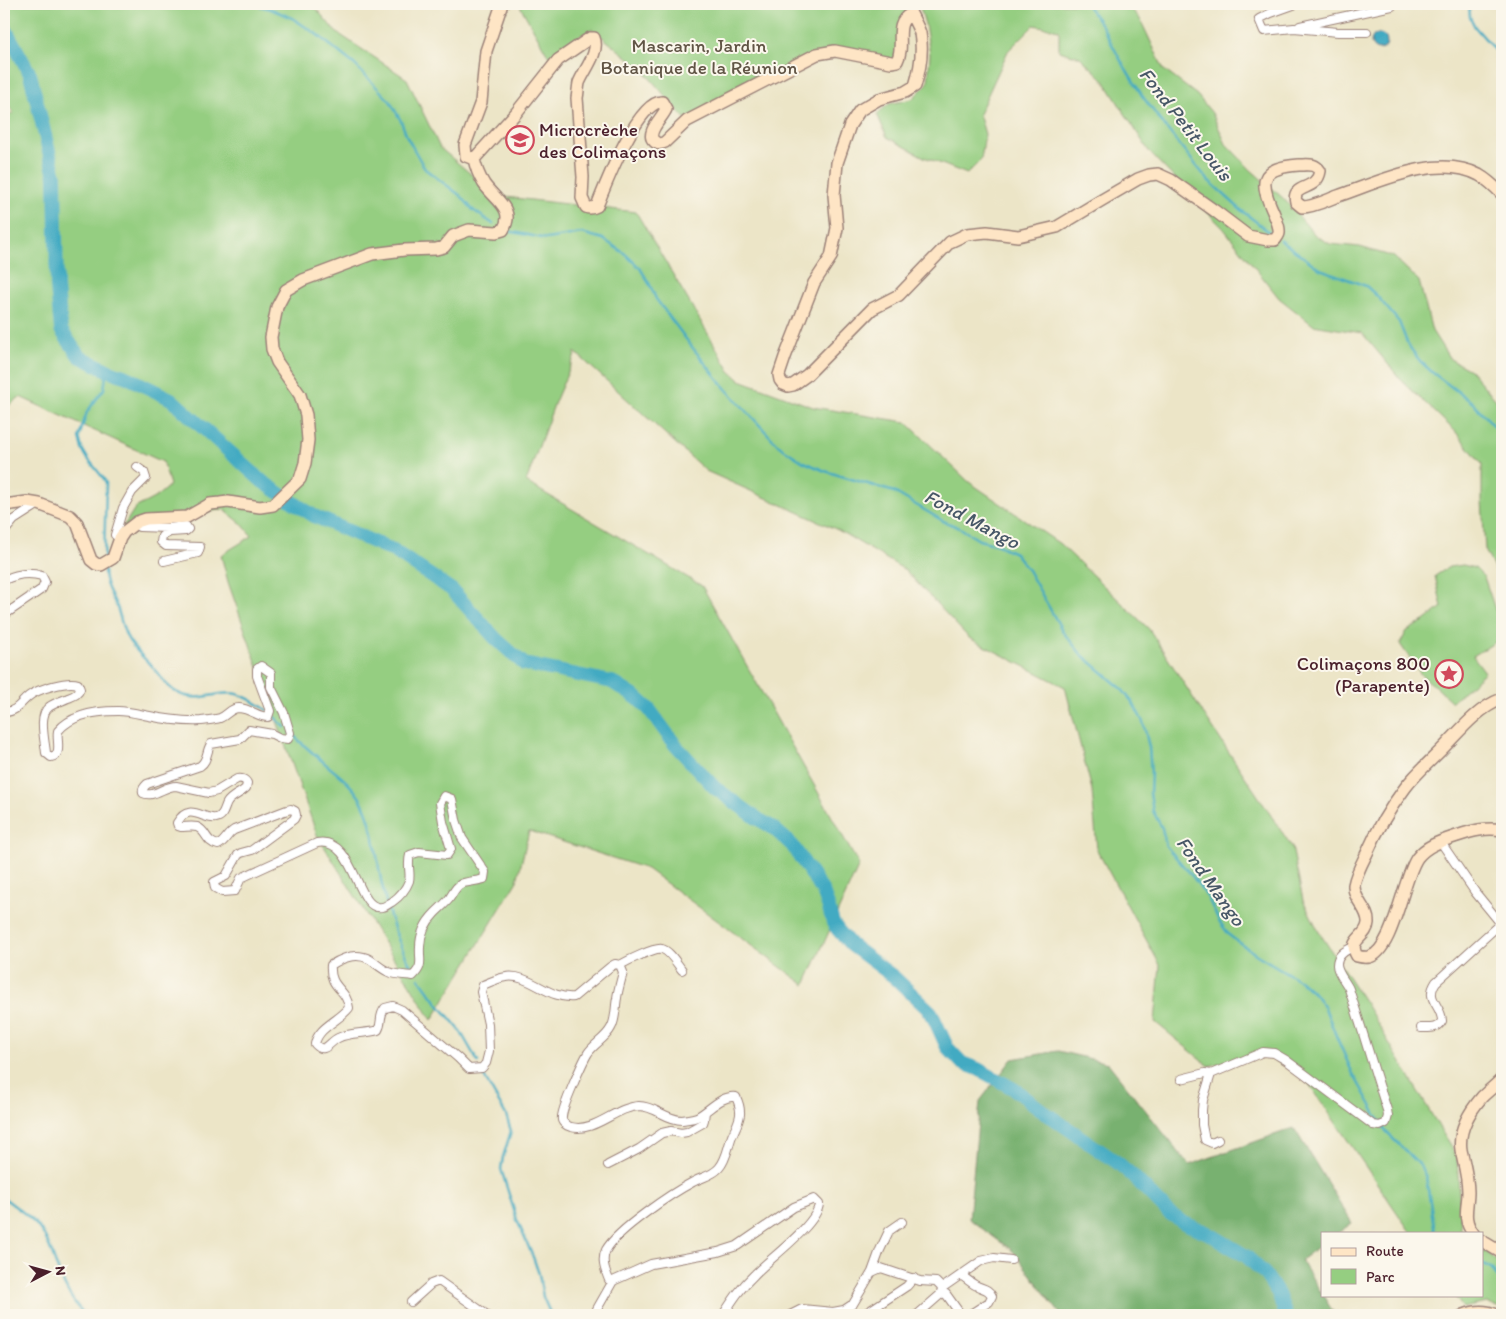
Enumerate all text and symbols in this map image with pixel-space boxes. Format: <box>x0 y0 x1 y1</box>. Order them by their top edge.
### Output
park label: Mascarin, Jardin Botanique de la Réunion <box>600 34 798 79</box>
water label: Fond Petit Louis <box>1134 63 1238 186</box>
place label: Microcrèche des Colimaçons <box>539 118 666 163</box>
school or university icon: Microcrèche des Colimaçons <box>505 125 535 155</box>
water label: Fond Mango <box>920 484 1024 554</box>
place label: Colimaçons 800 (Parapente) <box>1297 652 1430 697</box>
place icon: Colimaçons 800 (Parapente) <box>1434 659 1464 689</box>
water label: Fond Mango <box>1171 831 1251 931</box>
legend <box>1321 1232 1484 1296</box>
text: Route <box>1366 1242 1404 1260</box>
north arrow <box>22 1246 72 1296</box>
text: N <box>51 1265 69 1276</box>
text: Parc <box>1366 1268 1395 1286</box>

